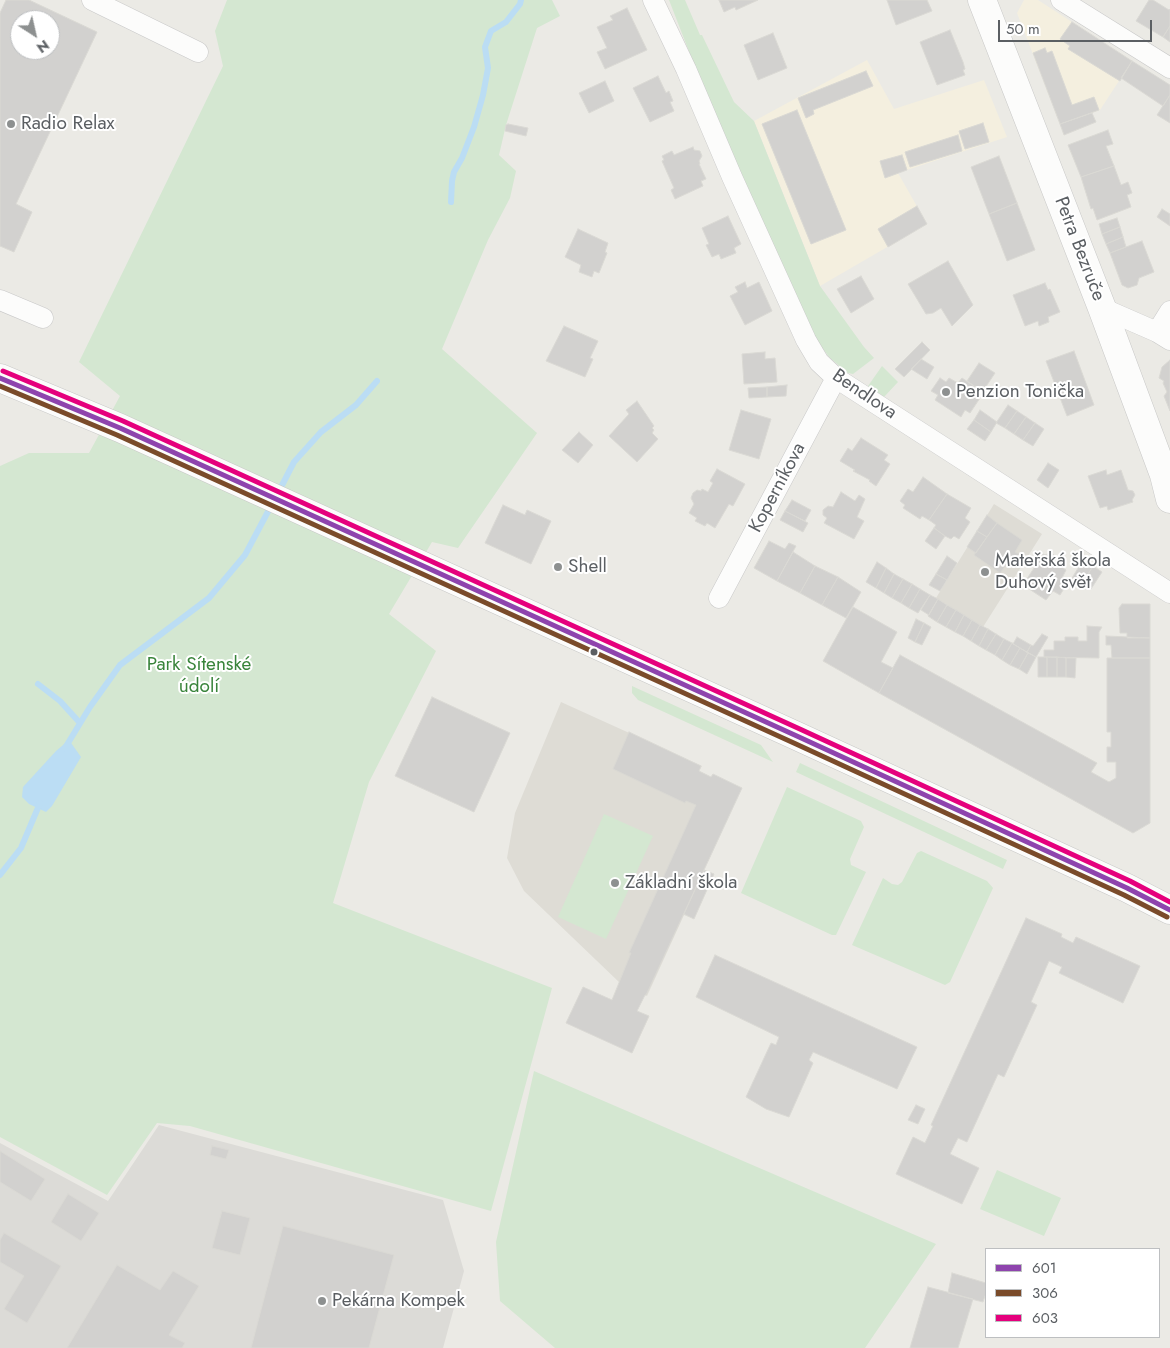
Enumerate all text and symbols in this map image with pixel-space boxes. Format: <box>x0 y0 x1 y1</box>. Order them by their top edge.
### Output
north arrow <box>10 10 60 60</box>
scale bar <box>1000 10 1154 42</box>
text: 50 m <box>1006 18 1040 40</box>
text: N <box>33 35 53 58</box>
place label: Radio Relax <box>21 113 115 135</box>
marker: Radio Relax <box>5 118 17 130</box>
street label: Petra Bezruče <box>1049 194 1109 304</box>
street label: Bendlova <box>827 365 901 425</box>
place label: Penzion Tonička <box>956 381 1084 403</box>
marker: Penzion Tonička <box>940 386 952 398</box>
street label: Koperníkova <box>745 439 811 537</box>
place label: Mateřská škola Duhový svět <box>995 550 1111 594</box>
place label: Shell <box>568 556 607 578</box>
marker: Shell <box>552 561 564 573</box>
marker: Mateřská škola Duhový svět <box>979 566 991 578</box>
unlabelled marker <box>589 647 599 657</box>
park label: Park Sítenské údolí <box>147 654 251 698</box>
place label: Základní škola <box>625 872 737 894</box>
marker: Základní škola <box>609 877 621 889</box>
legend <box>985 1248 1160 1338</box>
text: 601 <box>1032 1257 1056 1279</box>
text: 306 <box>1032 1282 1058 1304</box>
place label: Pekárna Kompek <box>332 1290 465 1312</box>
marker: Pekárna Kompek <box>316 1295 328 1307</box>
text: 603 <box>1032 1307 1058 1329</box>

